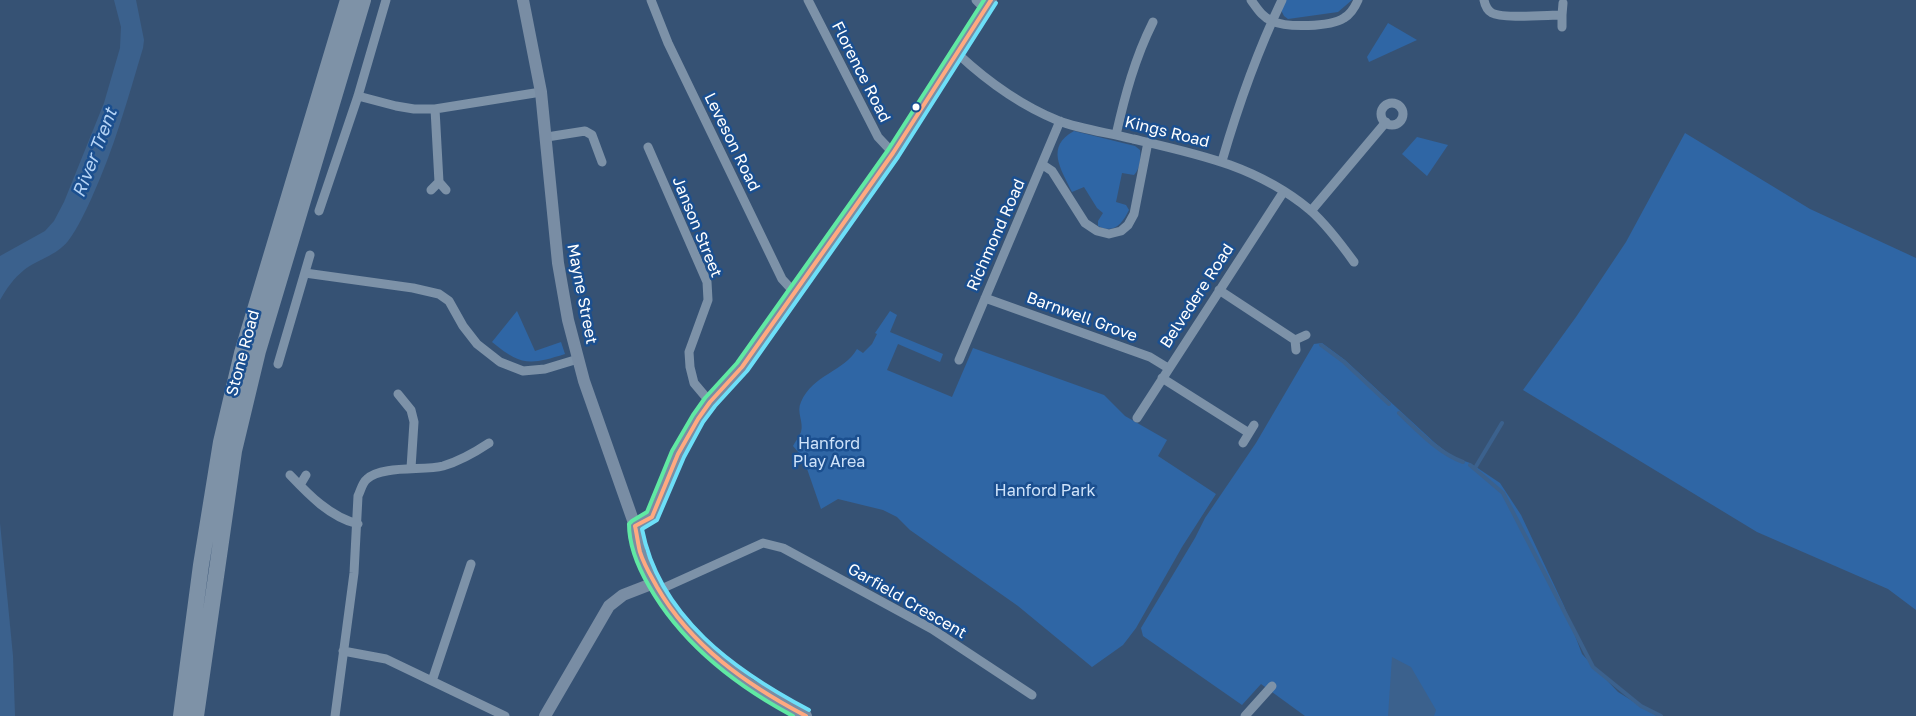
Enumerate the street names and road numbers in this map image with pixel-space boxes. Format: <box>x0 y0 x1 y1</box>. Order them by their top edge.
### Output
street label: Florence Road <box>827 18 895 126</box>
street label: Leveson Road <box>700 90 764 194</box>
street label: Kings Road <box>1123 112 1211 152</box>
street label: Janson Street <box>668 174 726 280</box>
street label: Richmond Road <box>963 176 1029 294</box>
street label: Belvedere Road <box>1156 240 1238 352</box>
street label: Mayne Street <box>563 242 601 346</box>
street label: Barnwell Grove <box>1024 288 1140 346</box>
street label: Stone Road <box>222 308 264 398</box>
street label: Garfield Crescent <box>844 559 970 643</box>

